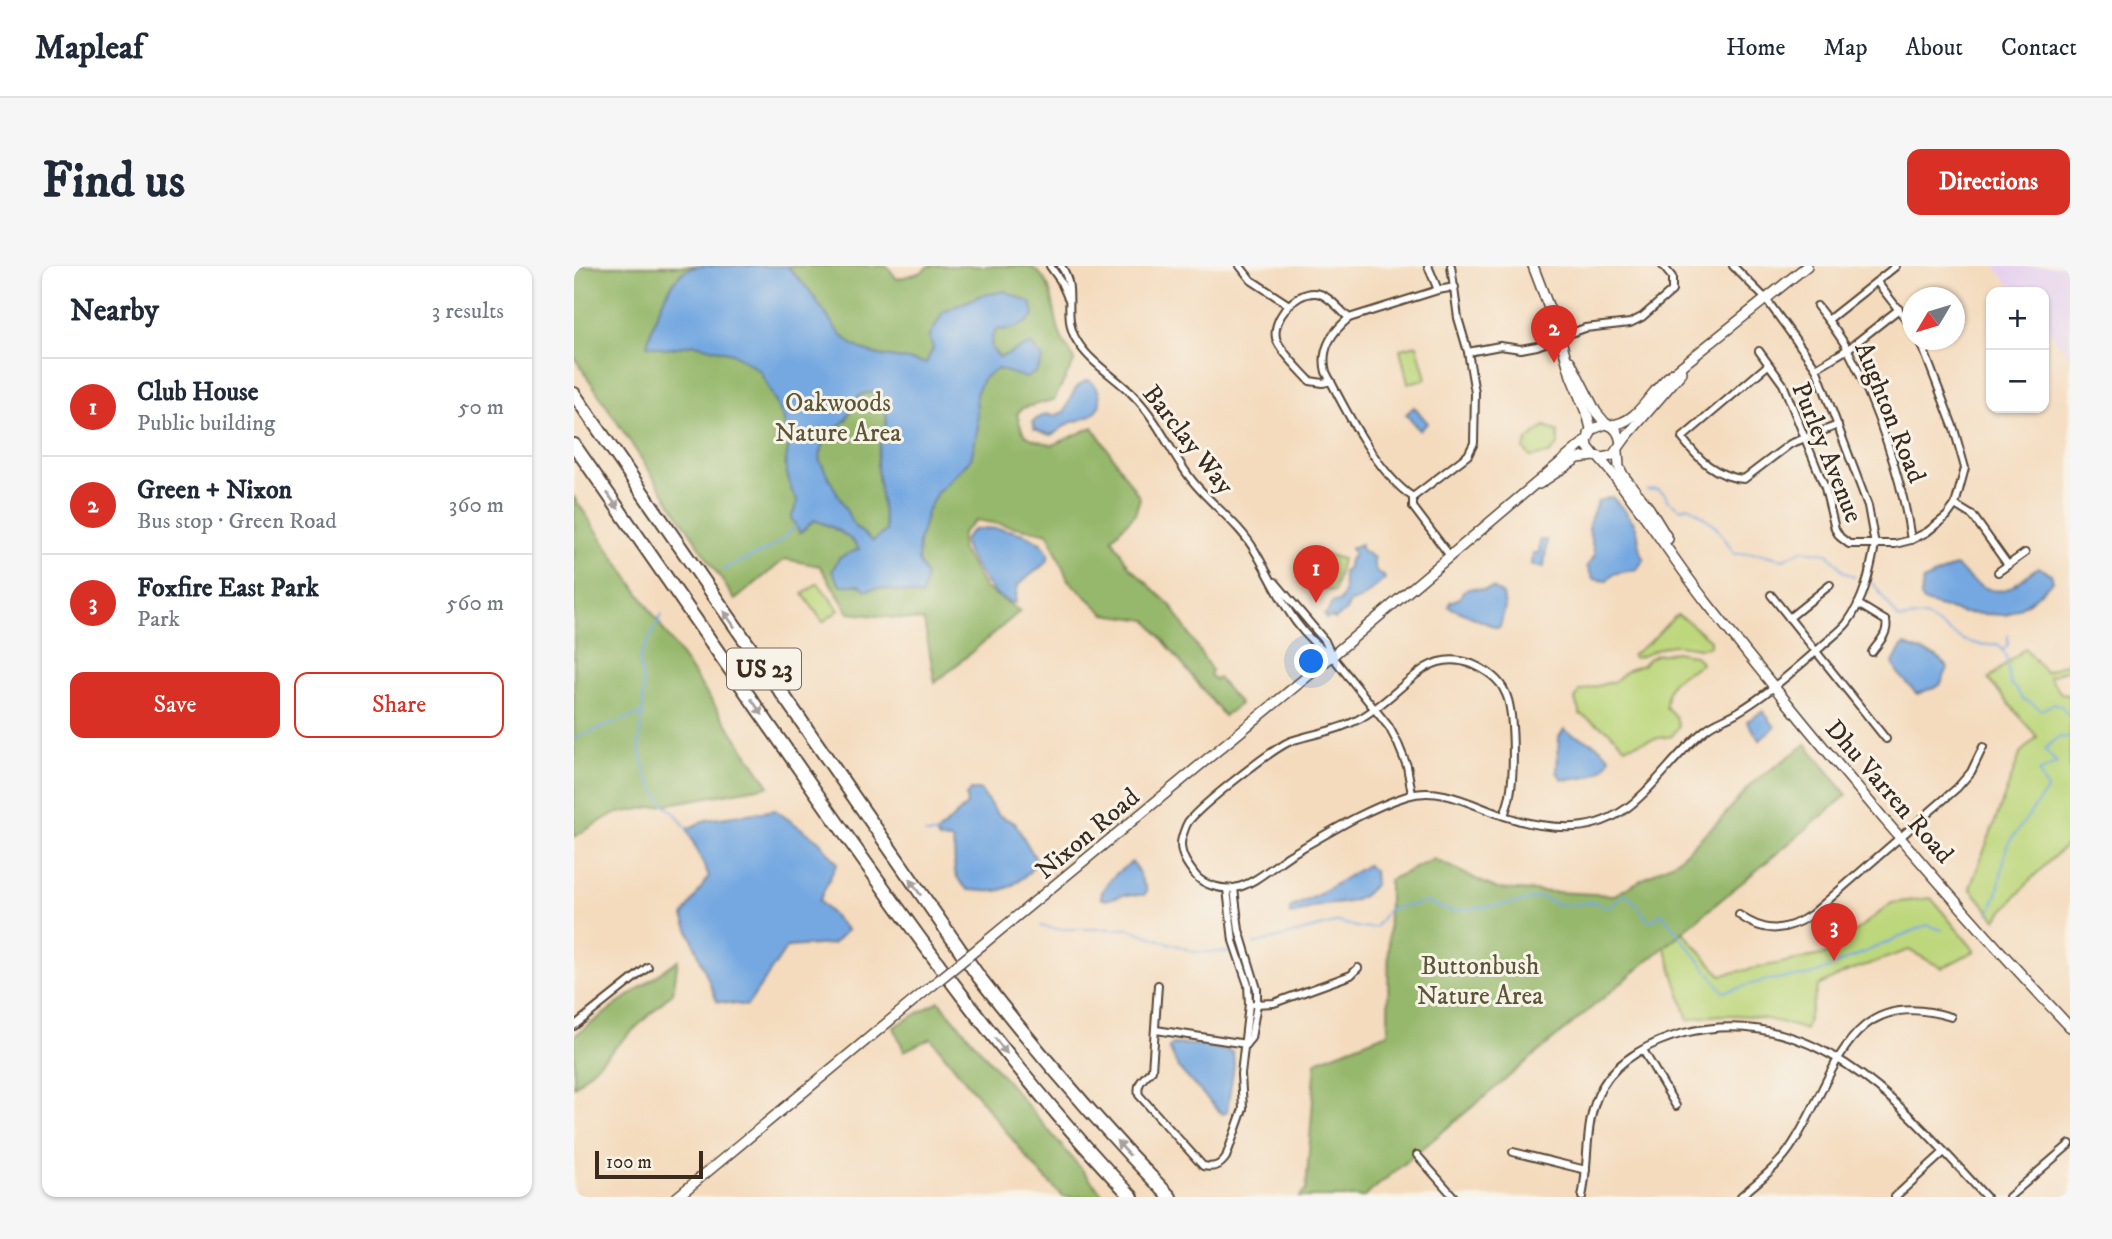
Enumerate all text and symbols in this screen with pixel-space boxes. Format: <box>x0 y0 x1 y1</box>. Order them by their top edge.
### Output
text: Mapleaf <box>35 28 144 69</box>
text: Home <box>1726 33 1785 63</box>
text: Map <box>1823 33 1868 63</box>
text: About <box>1906 33 1963 63</box>
text: Contact <box>2001 33 2077 63</box>
button: Directions <box>1907 149 2070 215</box>
text: Find us <box>42 151 185 213</box>
north arrow <box>1902 287 1965 350</box>
map controls <box>1986 287 2049 413</box>
button: + <box>1986 287 2049 350</box>
text: Nearby <box>70 293 159 330</box>
text: 3 results <box>432 297 504 326</box>
pin: 2 <box>1531 305 1577 363</box>
street label: Aughton Road <box>1846 337 1933 488</box>
button: − <box>1986 350 2049 413</box>
text: Club House <box>137 376 258 409</box>
street label: Barclay Way <box>1135 378 1241 502</box>
street label: Purley Avenue <box>1783 378 1870 528</box>
park label: Oakwoods Nature Area <box>775 387 901 450</box>
text: 1 <box>89 393 97 422</box>
text: 50 m <box>458 393 504 422</box>
text: Public building <box>137 409 275 438</box>
text: Green + Nixon <box>137 474 292 507</box>
text: 2 <box>87 491 99 520</box>
text: 360 m <box>449 491 504 520</box>
one-way arrow <box>606 492 620 510</box>
text: Bus stop · Green Road <box>137 507 337 536</box>
pin: 1 <box>1293 545 1339 603</box>
text: Foxfire East Park <box>137 572 319 605</box>
text: 3 <box>89 589 97 618</box>
text: 560 m <box>446 589 504 618</box>
text: Park <box>137 605 180 634</box>
one-way arrow <box>722 610 736 628</box>
your location <box>1294 644 1328 678</box>
road number: US 23 <box>727 648 801 690</box>
button: Save <box>70 672 280 738</box>
button: Share <box>294 672 504 738</box>
one-way arrow <box>750 698 763 717</box>
street label: Dhu Varren Road <box>1817 713 1960 871</box>
street label: Nixon Road <box>1029 781 1147 887</box>
one-way arrow <box>908 878 922 896</box>
pin: 3 <box>1811 903 1857 961</box>
park label: Buttonbush Nature Area <box>1417 950 1543 1013</box>
one-way arrow <box>994 1036 1009 1054</box>
one-way arrow <box>1115 1139 1131 1157</box>
scale bar <box>595 1148 704 1180</box>
text: 100 m <box>606 1151 652 1174</box>

